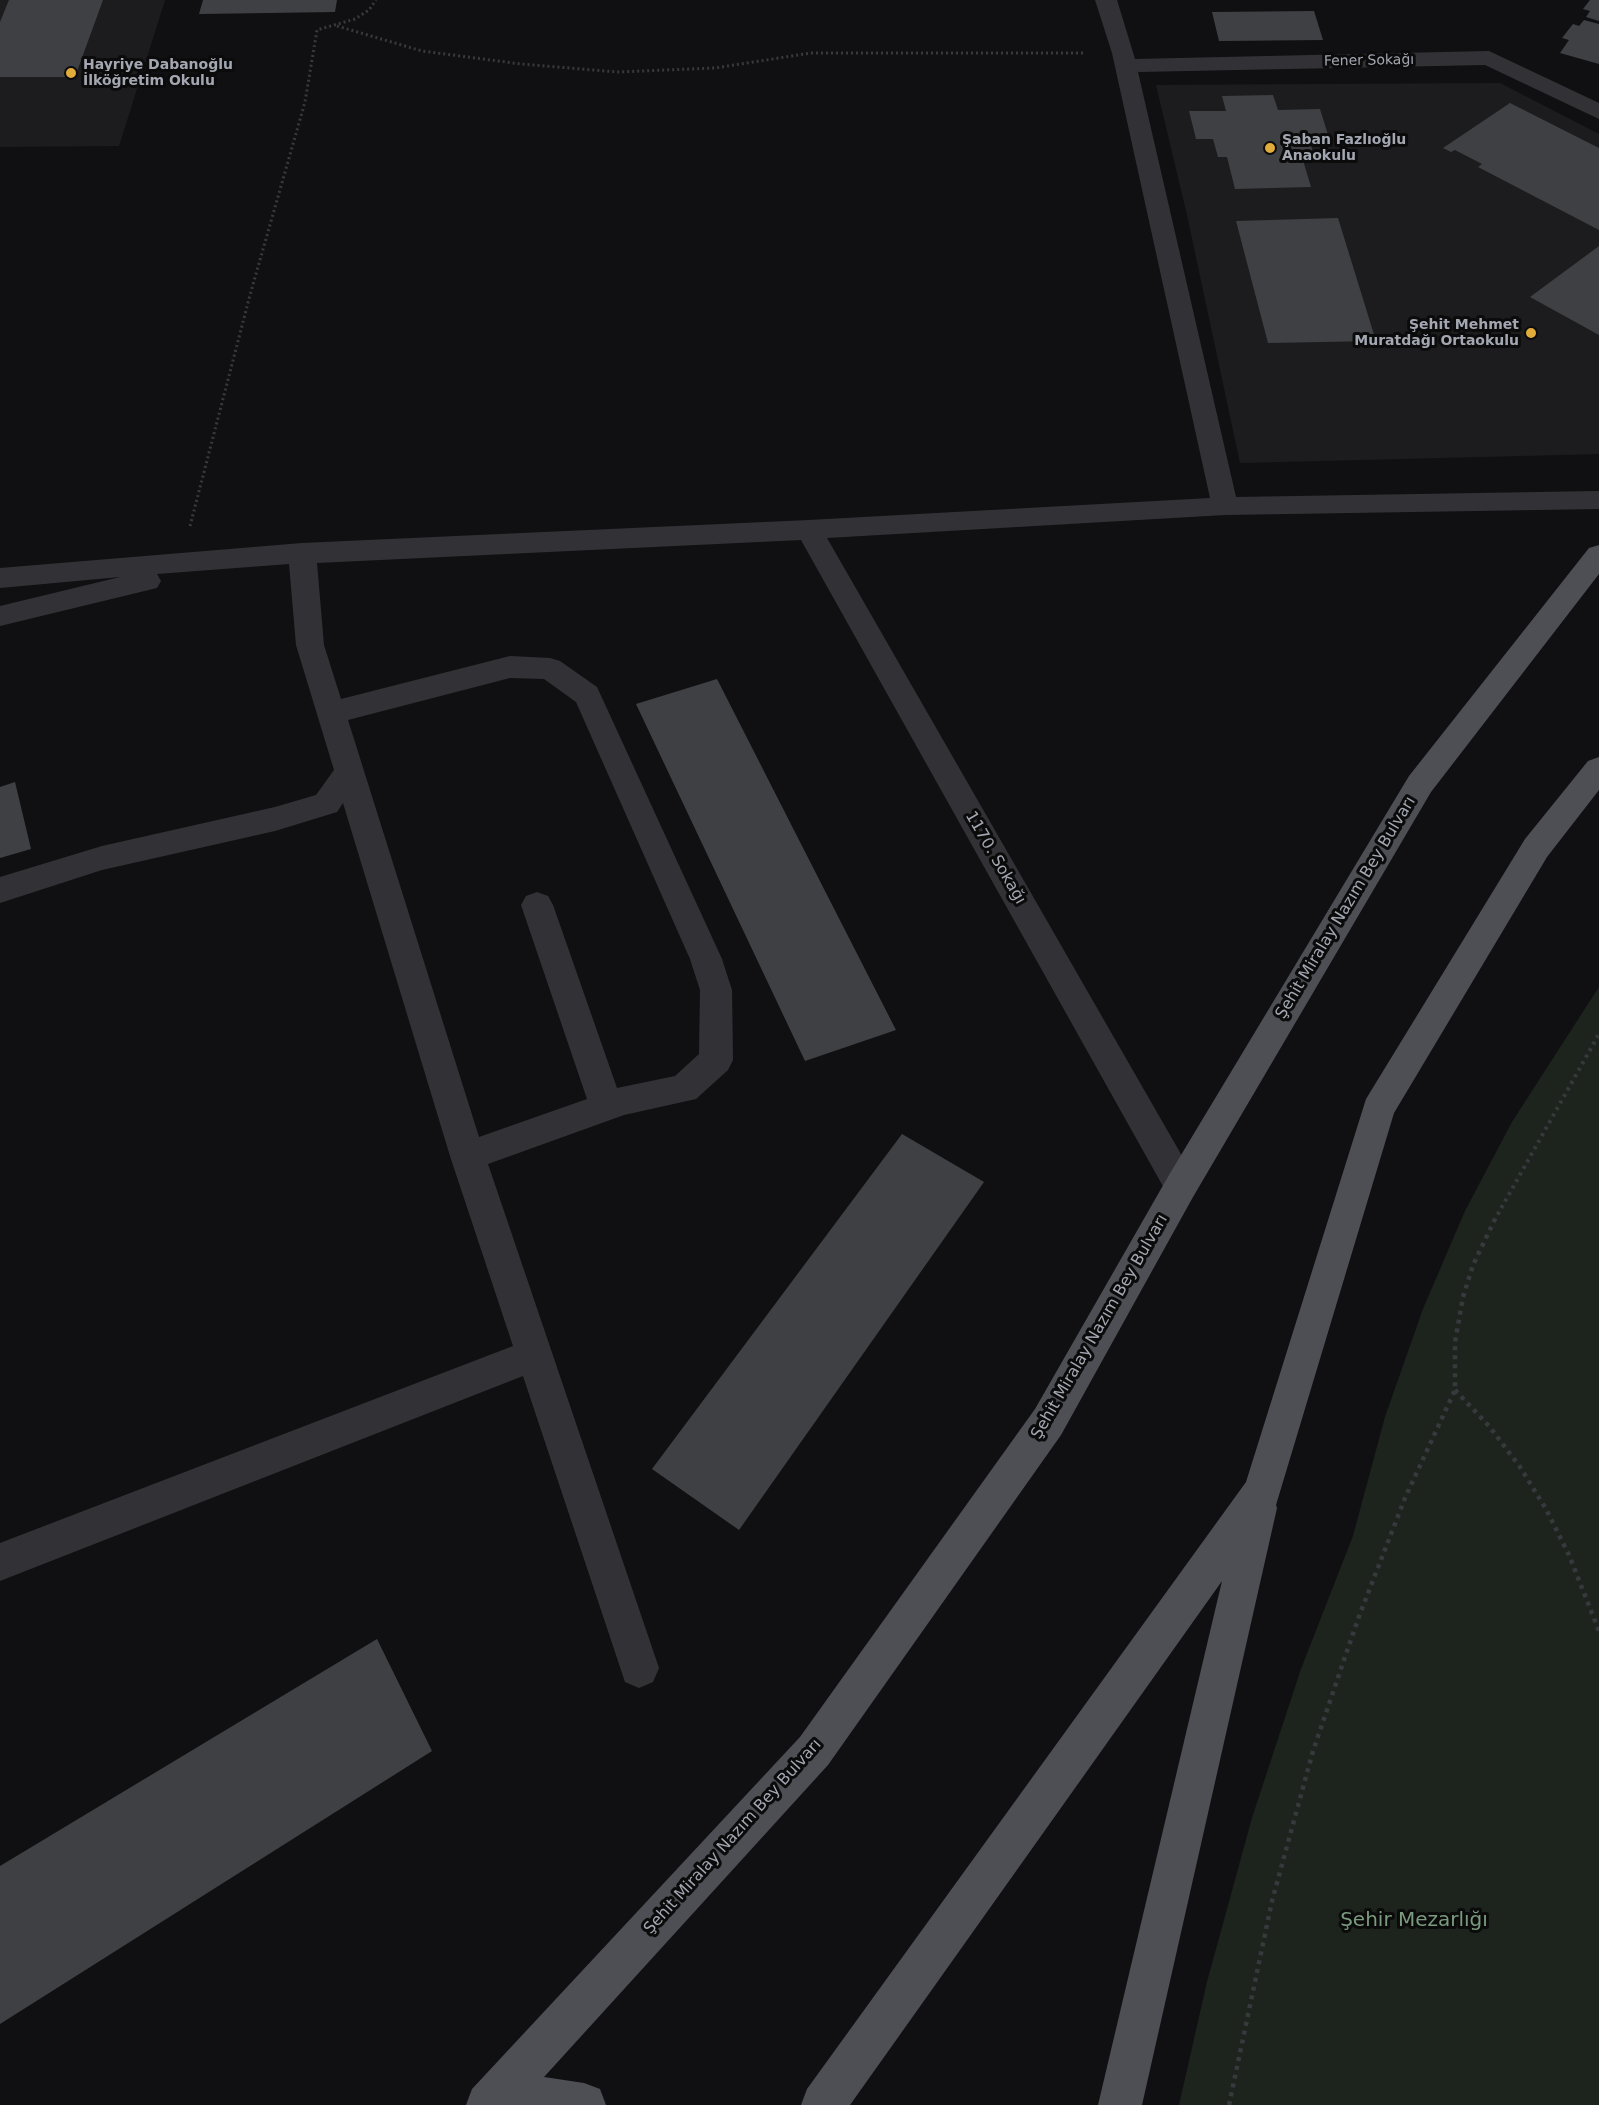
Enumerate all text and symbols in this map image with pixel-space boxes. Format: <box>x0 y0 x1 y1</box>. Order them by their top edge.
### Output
street label: Fener Sokağı <box>1324 52 1414 70</box>
place label: Hayriye Dabanoğlu İlköğretim Okulu <box>83 57 233 90</box>
marker: Hayriye Dabanoğlu İlköğretim Okulu <box>64 66 78 80</box>
place label: Şaban Fazlıoğlu Anaokulu <box>1282 132 1406 164</box>
marker: Şaban Fazlıoğlu Anaokulu <box>1263 141 1277 155</box>
place label: Şehit Mehmet Muratdağı Ortaokulu <box>1354 317 1519 350</box>
marker: Şehit Mehmet Muratdağı Ortaokulu <box>1524 326 1538 340</box>
street label: Şehit Miralay Nazım Bey Bulvarı <box>1272 793 1420 1023</box>
street label: 1170. Sokağı <box>961 808 1029 908</box>
street label: Şehit Miralay Nazım Bey Bulvarı <box>1028 1211 1172 1443</box>
street label: Şehit Miralay Nazım Bey Bulvarı <box>640 1735 826 1939</box>
park label: Şehir Mezarlığı <box>1340 1909 1488 1933</box>

